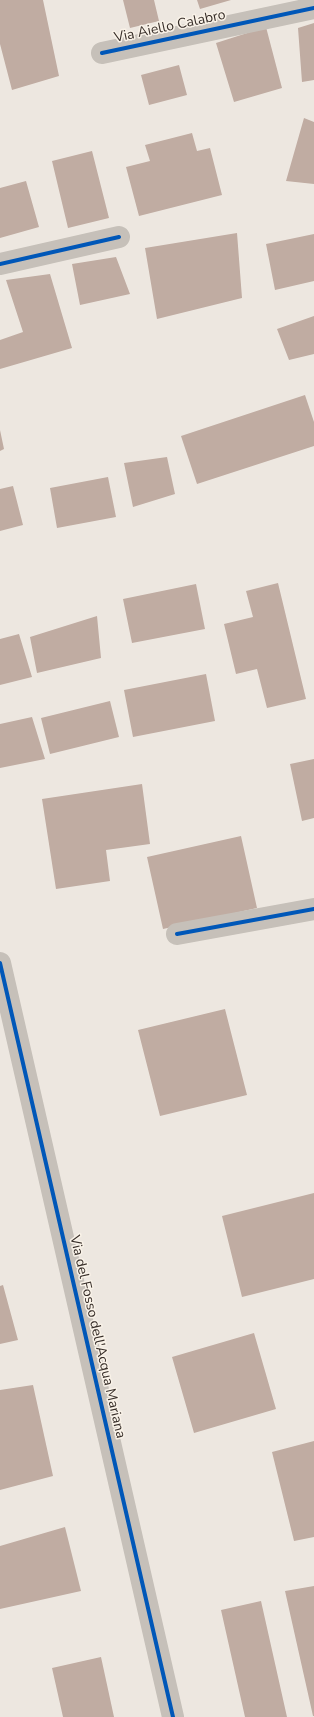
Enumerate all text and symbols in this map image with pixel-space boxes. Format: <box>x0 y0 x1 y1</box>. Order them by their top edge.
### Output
street label: Via Aiello Calabro <box>113 7 227 47</box>
street label: Via del Fosso dell'Acqua Mariana <box>65 1234 129 1440</box>

